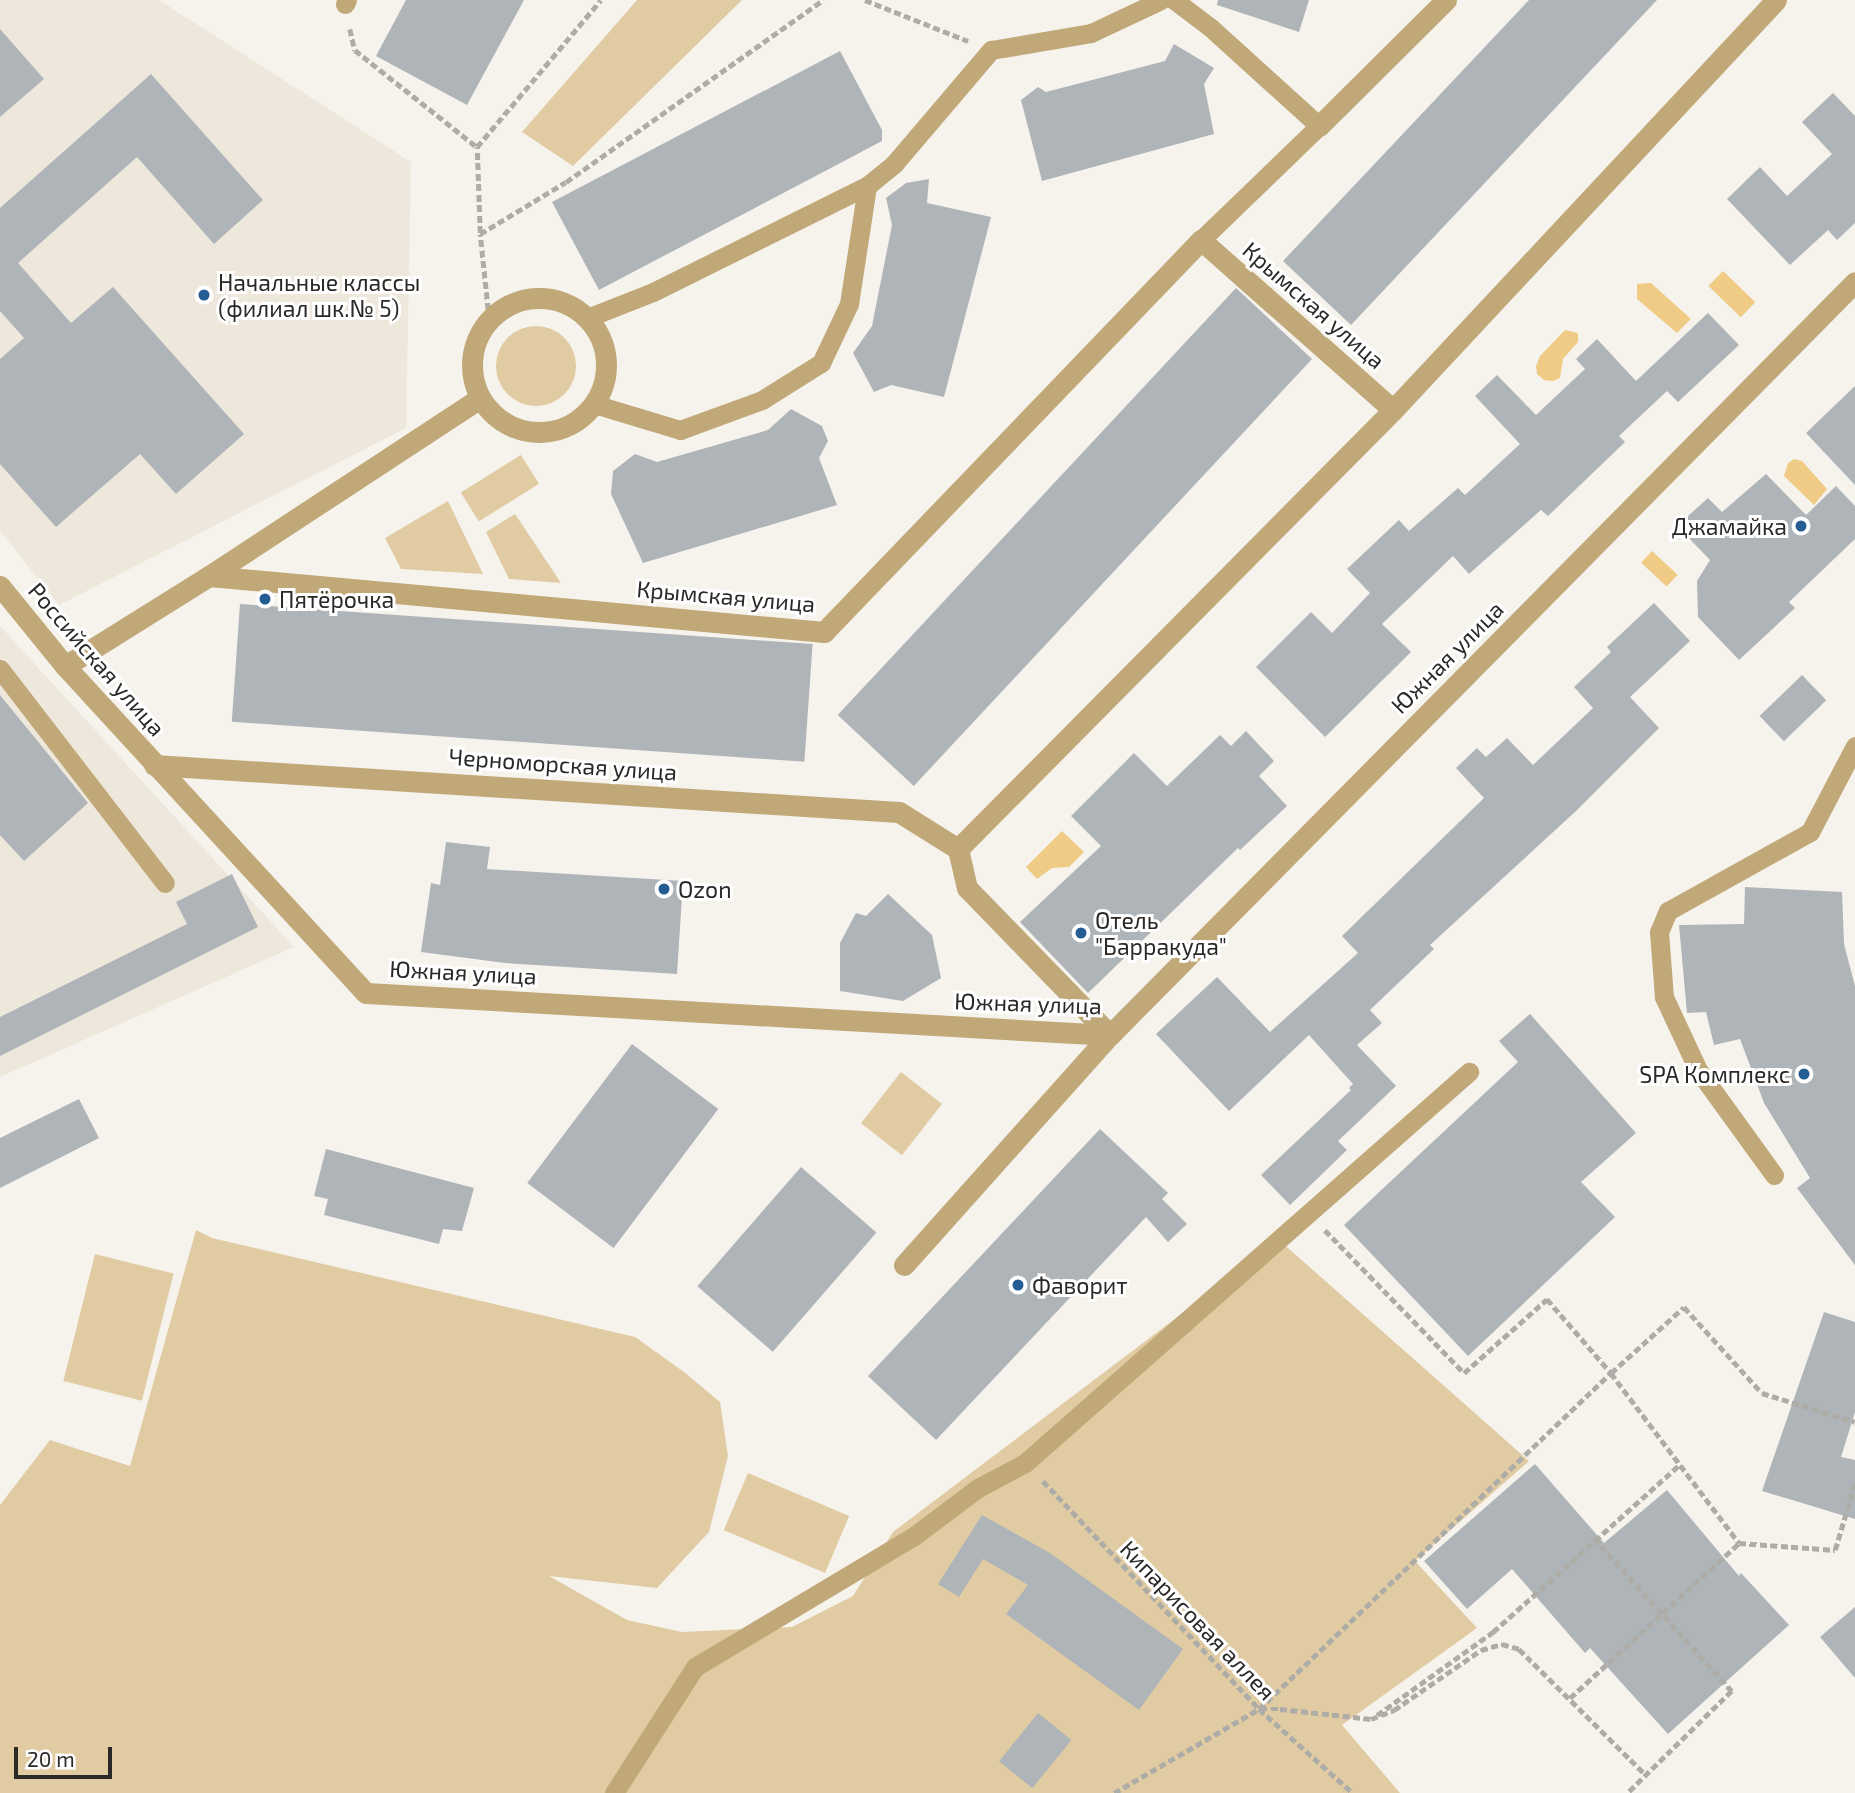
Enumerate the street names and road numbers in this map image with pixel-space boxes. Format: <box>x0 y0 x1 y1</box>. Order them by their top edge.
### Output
street label: Крымская улица <box>1237 236 1391 374</box>
street label: Крымская улица <box>636 574 816 618</box>
street label: Российская улица <box>23 577 171 741</box>
street label: Южная улица <box>1385 595 1509 719</box>
street label: Черноморская улица <box>448 742 678 786</box>
street label: Южная улица <box>389 954 537 990</box>
street label: Южная улица <box>954 987 1102 1019</box>
street label: Кипарисовая аллея <box>1115 1535 1281 1705</box>

